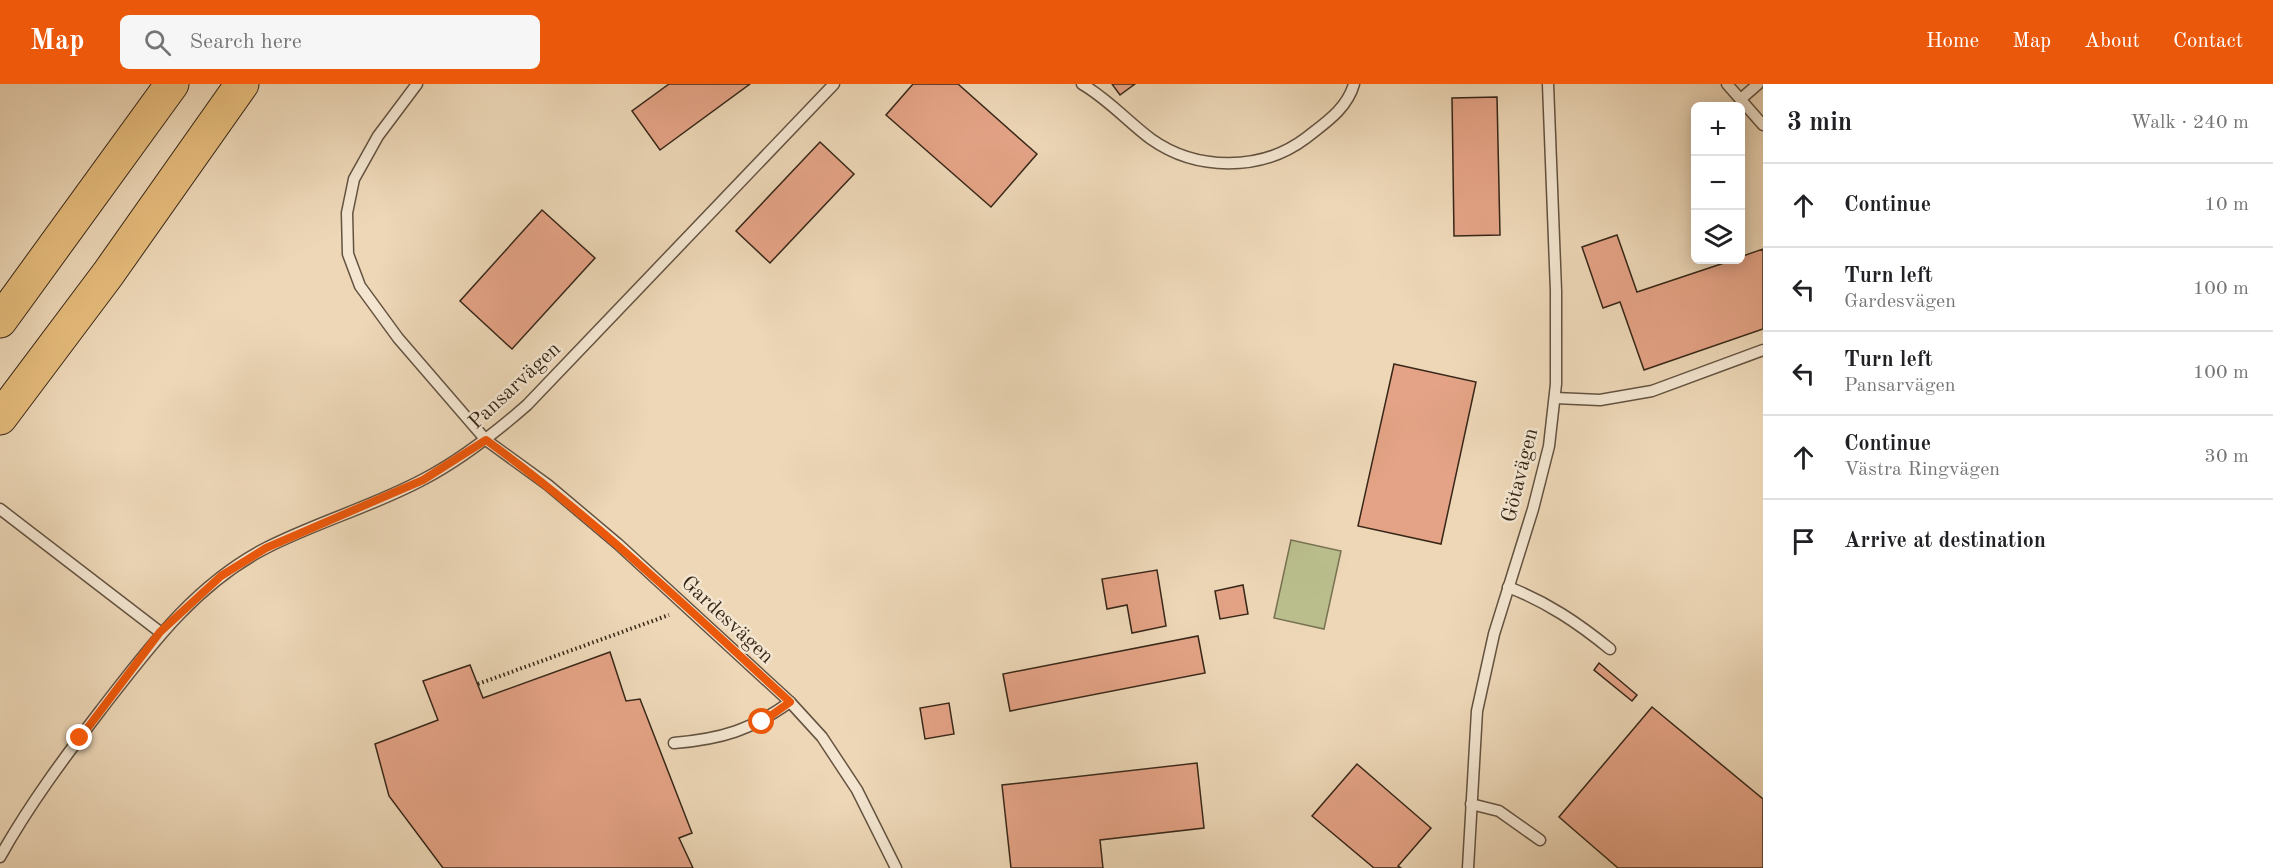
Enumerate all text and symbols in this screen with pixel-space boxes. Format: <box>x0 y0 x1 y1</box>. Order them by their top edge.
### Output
search box <box>120 15 540 69</box>
icon: search <box>141 26 174 59</box>
text: Map <box>30 28 84 56</box>
text: Search here <box>189 31 302 53</box>
text: Home <box>1926 31 1979 52</box>
text: Map <box>2012 31 2051 52</box>
text: About <box>2084 31 2140 52</box>
text: Contact <box>2173 31 2243 52</box>
map controls <box>1691 102 1745 264</box>
button: + <box>1691 102 1745 156</box>
text: 3 min <box>1787 110 1852 136</box>
text: Walk · 240 m <box>2130 113 2249 133</box>
button: − <box>1691 156 1745 210</box>
icon: ahead <box>1787 189 1820 222</box>
text: Continue <box>1844 194 1931 216</box>
text: 10 m <box>2204 195 2249 215</box>
button: layers <box>1691 210 1745 264</box>
text: Turn left <box>1844 265 1933 287</box>
icon: left <box>1787 273 1820 306</box>
text: 100 m <box>2193 279 2249 299</box>
text: Gardesvägen <box>1844 292 1956 312</box>
street label: Pansarvägen <box>465 339 565 434</box>
text: Turn left <box>1844 349 1933 371</box>
icon: left <box>1787 357 1820 390</box>
text: 100 m <box>2193 363 2249 383</box>
text: Pansarvägen <box>1844 376 1955 396</box>
street label: Götavägen <box>1499 426 1542 525</box>
text: Continue <box>1844 433 1931 455</box>
icon: ahead <box>1787 441 1820 474</box>
text: 30 m <box>2204 447 2249 467</box>
text: Västra Ringvägen <box>1844 460 2000 480</box>
icon: arrive <box>1787 525 1820 558</box>
text: Arrive at destination <box>1844 530 2046 552</box>
street label: Gardesvägen <box>677 572 777 668</box>
route start <box>748 708 774 734</box>
route end <box>66 724 92 750</box>

